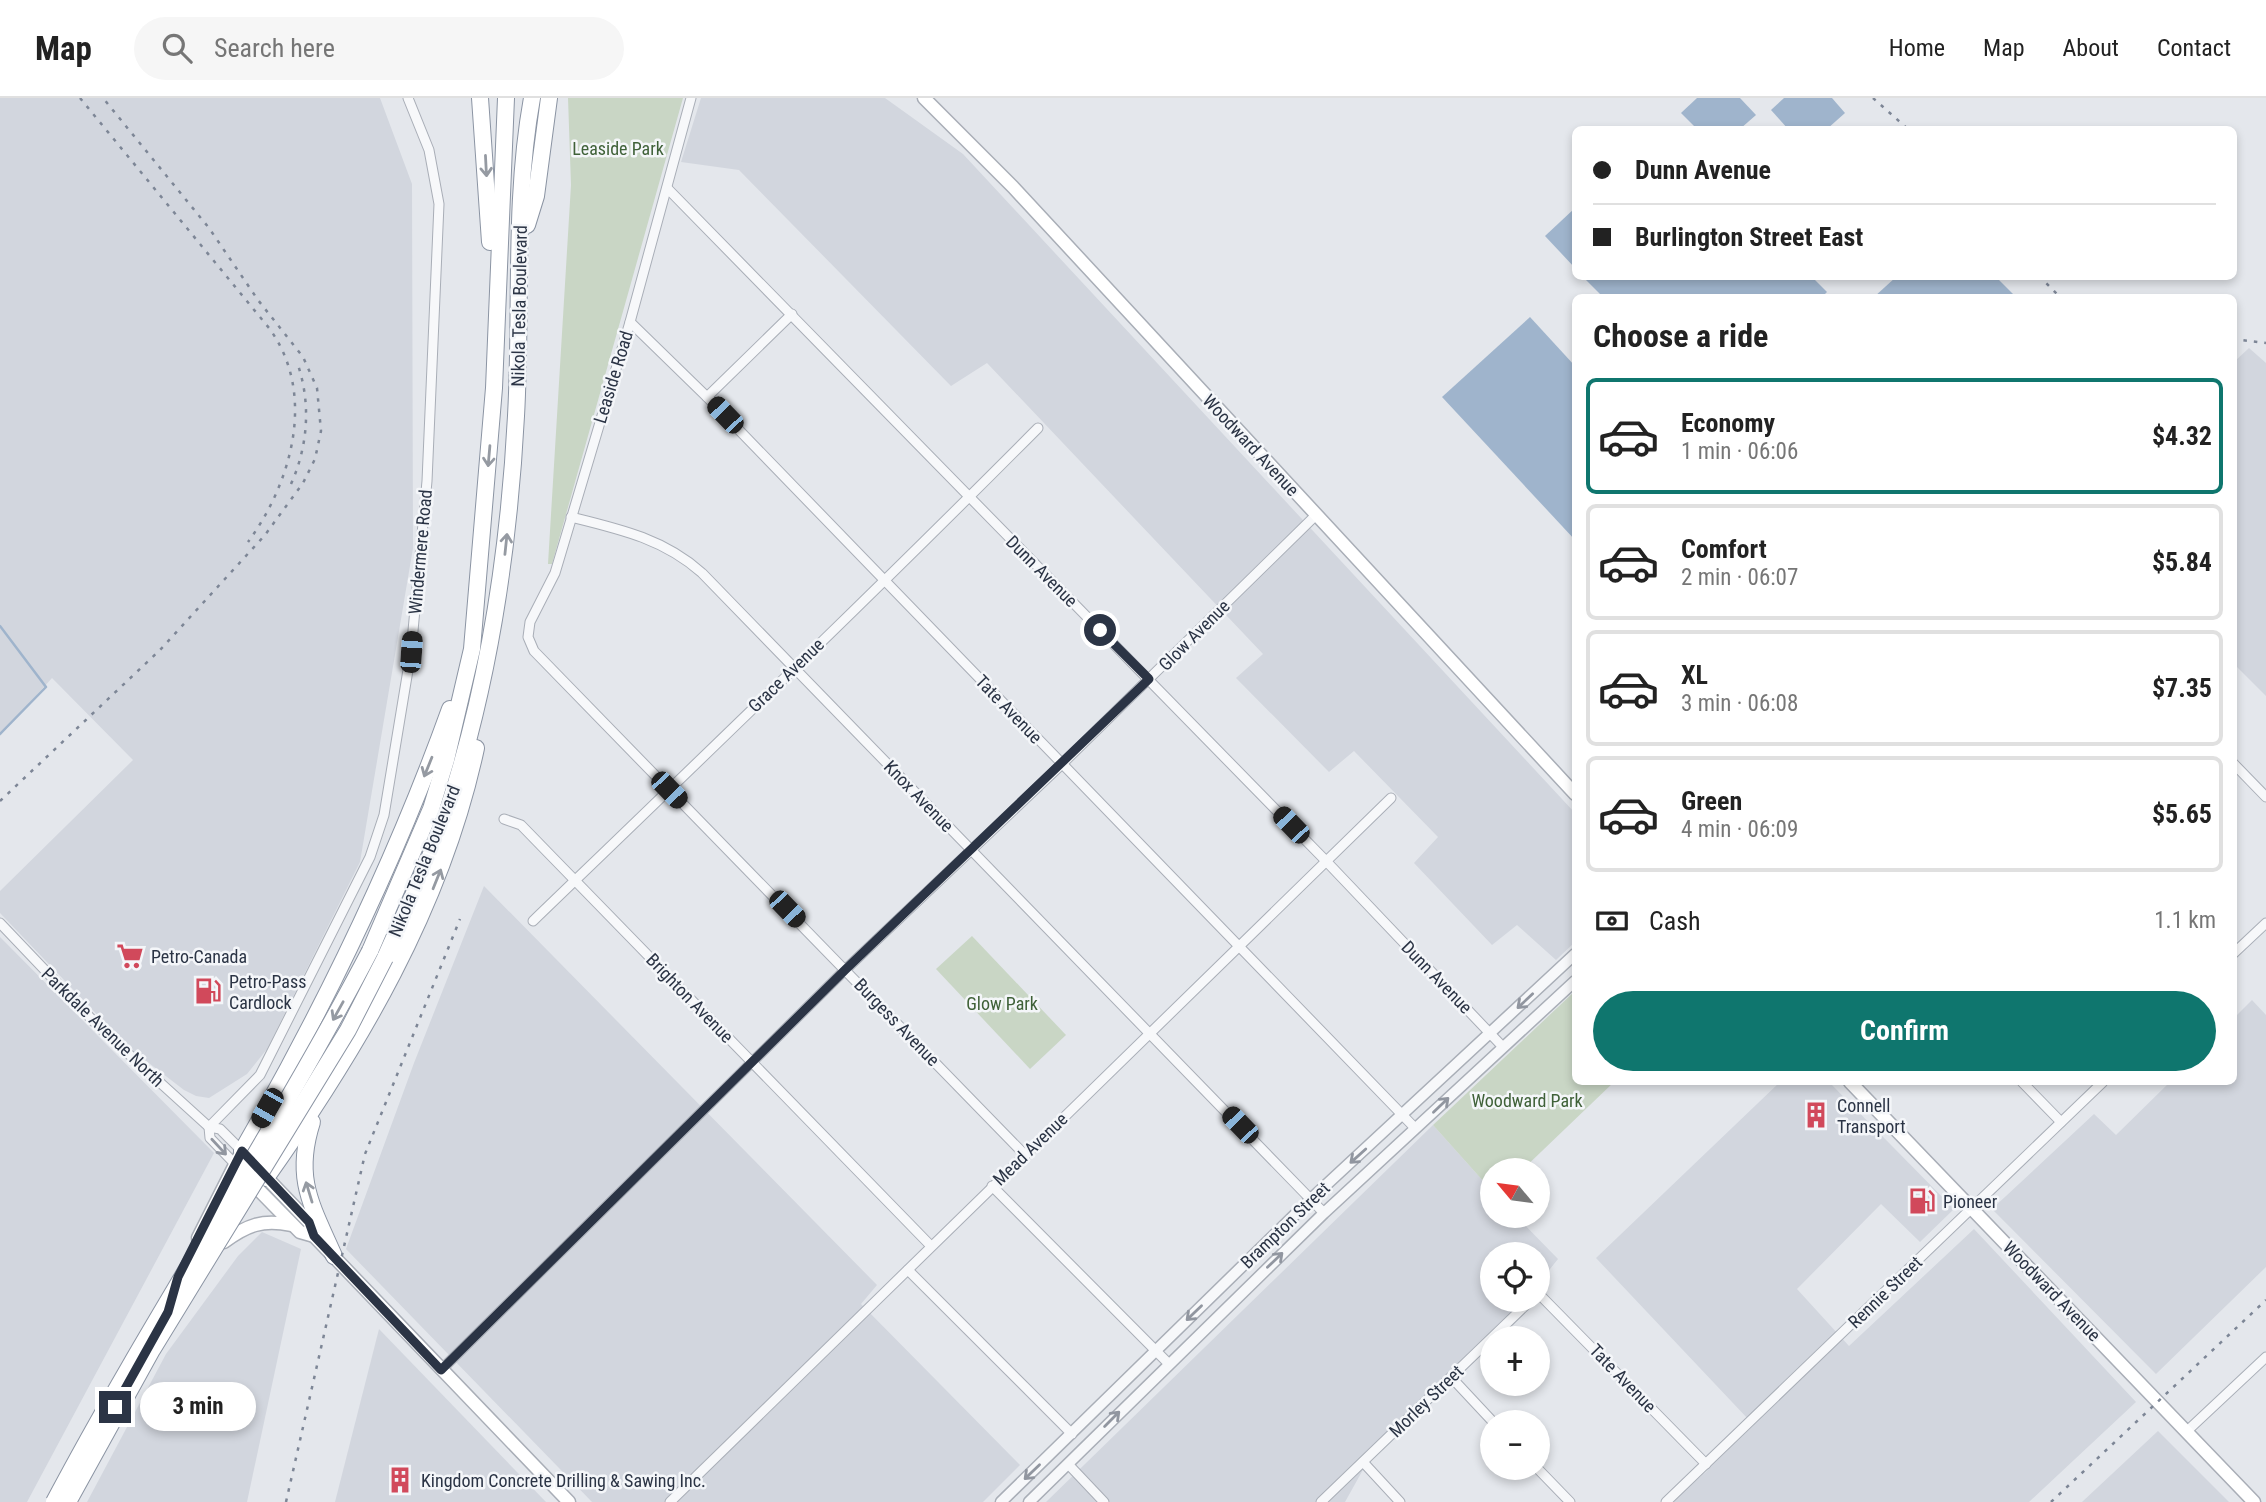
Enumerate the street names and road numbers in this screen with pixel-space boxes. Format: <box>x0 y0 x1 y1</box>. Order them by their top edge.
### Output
street label: Nikola Tesla Boulevard <box>507 225 531 387</box>
street label: Leaside Road <box>589 328 637 426</box>
street label: Woodward Avenue <box>1199 390 1303 500</box>
street label: Windermere Road <box>404 489 436 615</box>
street label: Dunn Avenue <box>1002 531 1082 611</box>
street label: Glow Avenue <box>1154 595 1234 675</box>
street label: Grace Avenue <box>744 634 828 716</box>
street label: Tate Avenue <box>971 671 1047 747</box>
street label: Knox Avenue <box>880 756 958 836</box>
street label: Nikola Tesla Boulevard <box>384 782 464 940</box>
street label: Dunn Avenue <box>1397 936 1477 1018</box>
street label: Brighton Avenue <box>642 949 738 1047</box>
street label: Parkdale Avenue North <box>37 963 169 1091</box>
street label: Burgess Avenue <box>850 974 944 1070</box>
street label: Mead Avenue <box>988 1108 1072 1190</box>
street label: Brampton Street <box>1236 1177 1334 1273</box>
street label: Woodward Avenue <box>1999 1237 2105 1345</box>
street label: Rennie Street <box>1844 1252 1926 1332</box>
street label: Tate Avenue <box>1585 1340 1661 1416</box>
street label: Morley Street <box>1385 1361 1467 1441</box>

